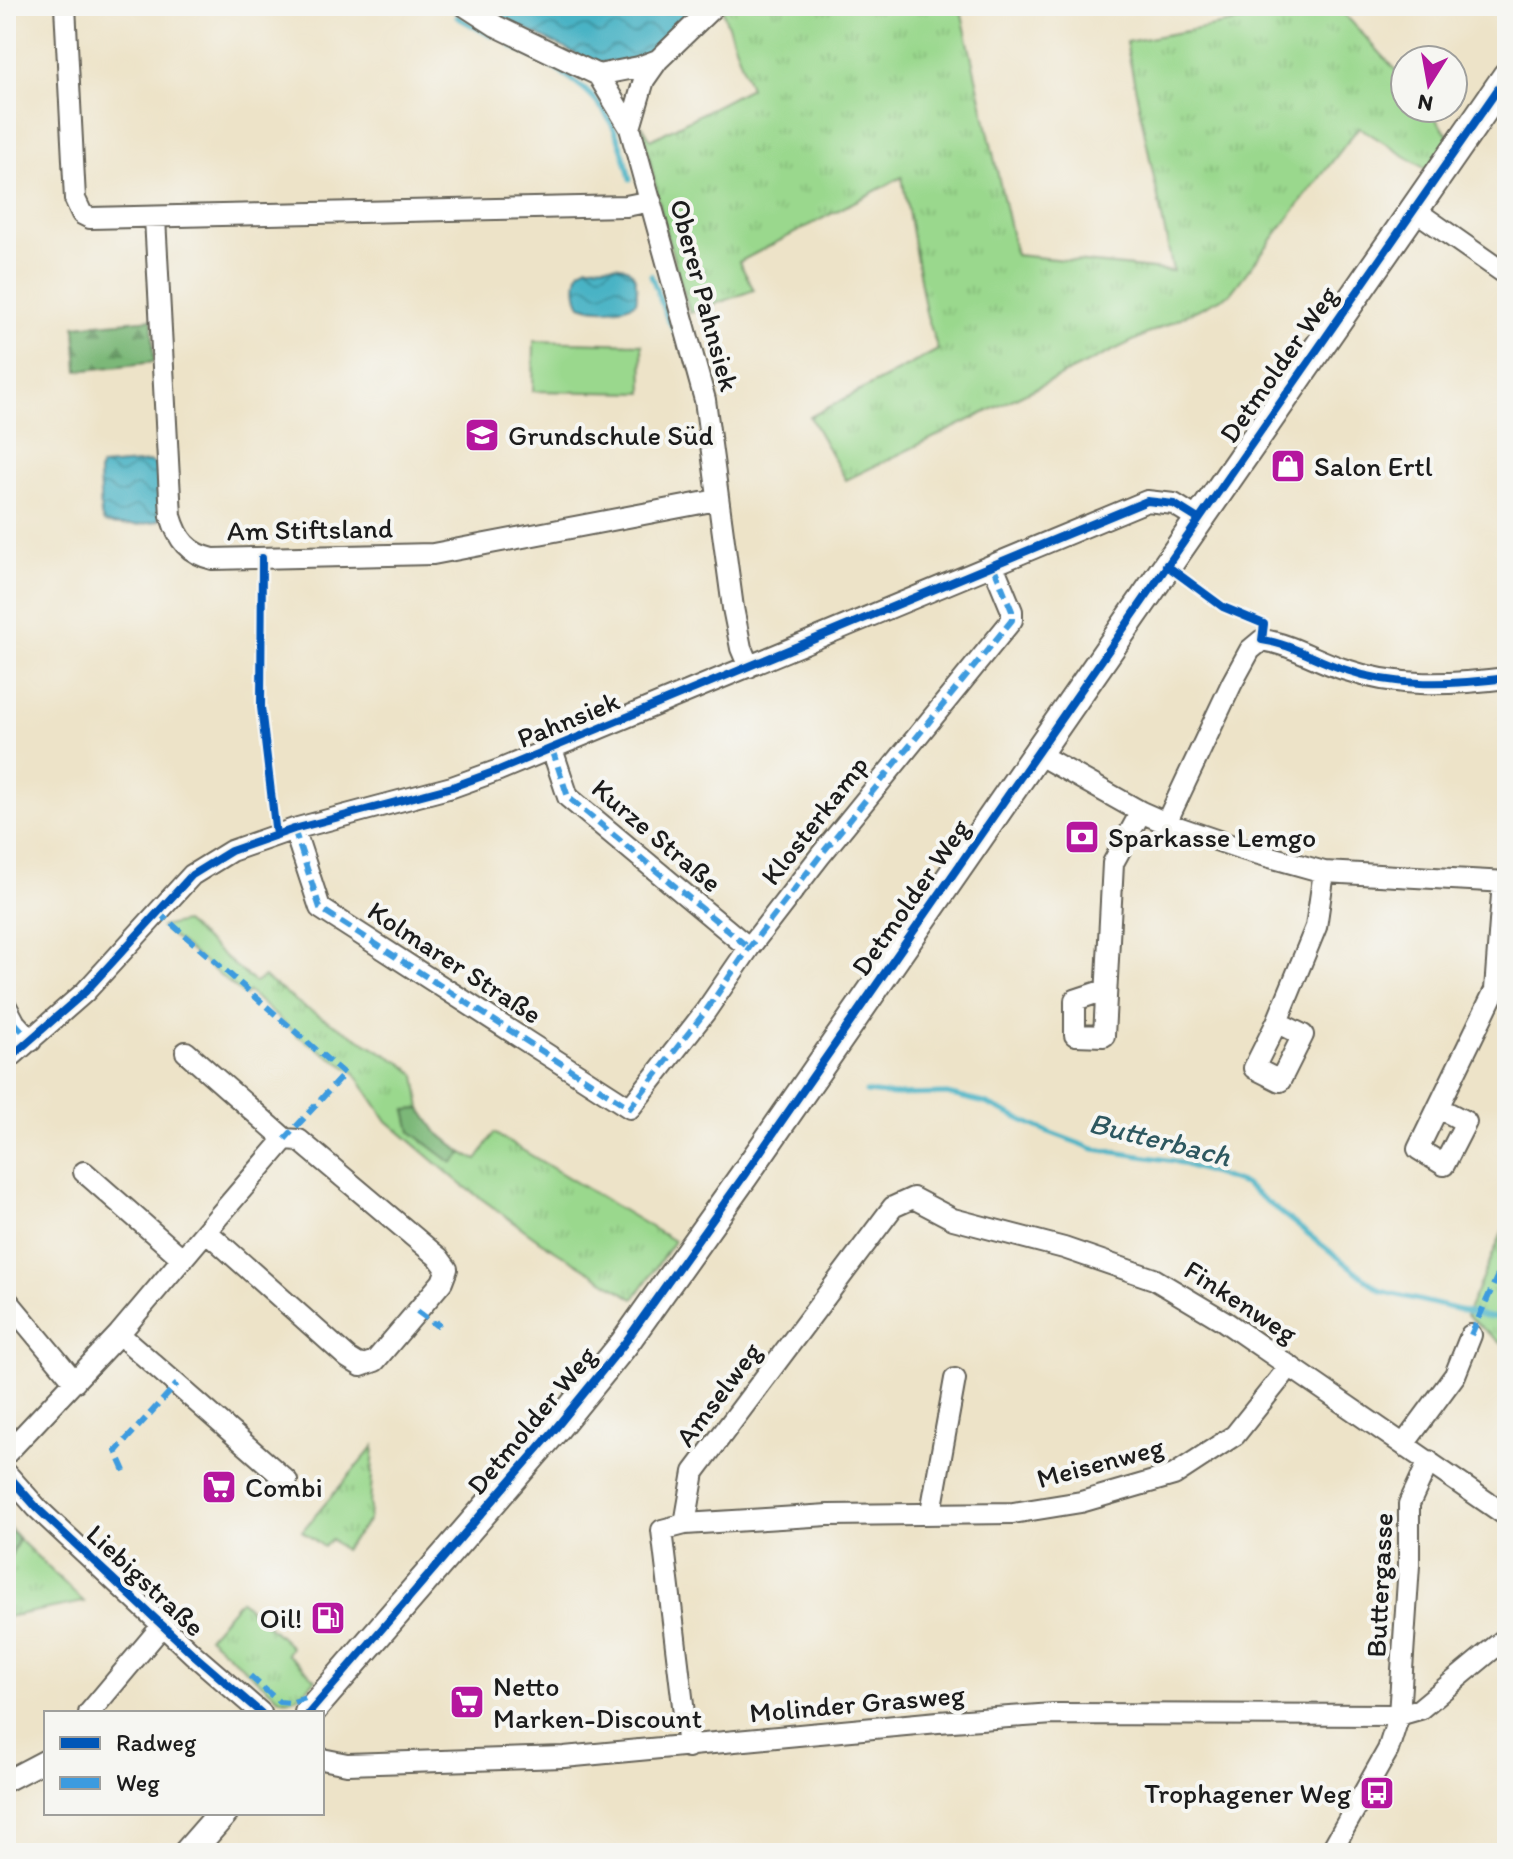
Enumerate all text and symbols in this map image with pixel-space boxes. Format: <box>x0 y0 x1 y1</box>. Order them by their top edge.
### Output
north arrow <box>1389 44 1469 124</box>
text: N <box>1415 88 1435 118</box>
street label: Oberer Pahnsiek <box>663 195 747 395</box>
street label: Detmolder Weg <box>1211 279 1345 449</box>
school or university icon: Grundschule Süd <box>463 416 501 454</box>
place label: Grundschule Süd <box>508 418 713 452</box>
shop icon: Salon Ertl <box>1269 447 1307 485</box>
place label: Salon Ertl <box>1314 449 1433 483</box>
street label: Am Stiftsland <box>227 511 393 547</box>
street label: Pahnsiek <box>512 683 625 755</box>
street label: Klosterkamp <box>753 749 875 891</box>
street label: Kurze Straße <box>585 771 729 899</box>
street label: Detmolder Weg <box>843 812 977 982</box>
bank icon: Sparkasse Lemgo <box>1063 818 1101 856</box>
place label: Sparkasse Lemgo <box>1108 820 1316 854</box>
street label: Kolmarer Straße <box>362 893 548 1031</box>
water label: Butterbach <box>1085 1104 1236 1175</box>
street label: Finkenweg <box>1178 1252 1304 1350</box>
street label: Amselweg <box>668 1335 769 1453</box>
street label: Detmolder Weg <box>459 1338 603 1501</box>
street label: Meisenweg <box>1033 1429 1168 1495</box>
supermarket icon: Combi <box>200 1468 238 1506</box>
place label: Combi <box>245 1470 323 1504</box>
street label: Buttergasse <box>1358 1512 1400 1658</box>
street label: Liebigstraße <box>80 1517 212 1643</box>
fuel station icon: Oil! <box>309 1599 347 1637</box>
place label: Oil! <box>260 1601 302 1635</box>
place label: Netto Marken-Discount <box>493 1669 702 1735</box>
street label: Molinder Grasweg <box>748 1677 967 1729</box>
supermarket icon: Netto Marken-Discount <box>448 1683 486 1721</box>
legend <box>44 1711 324 1815</box>
text: Radweg <box>116 1728 197 1757</box>
text: Weg <box>116 1768 160 1797</box>
bus stop icon: Trophagener Weg <box>1358 1774 1396 1812</box>
place label: Trophagener Weg <box>1144 1776 1352 1810</box>

